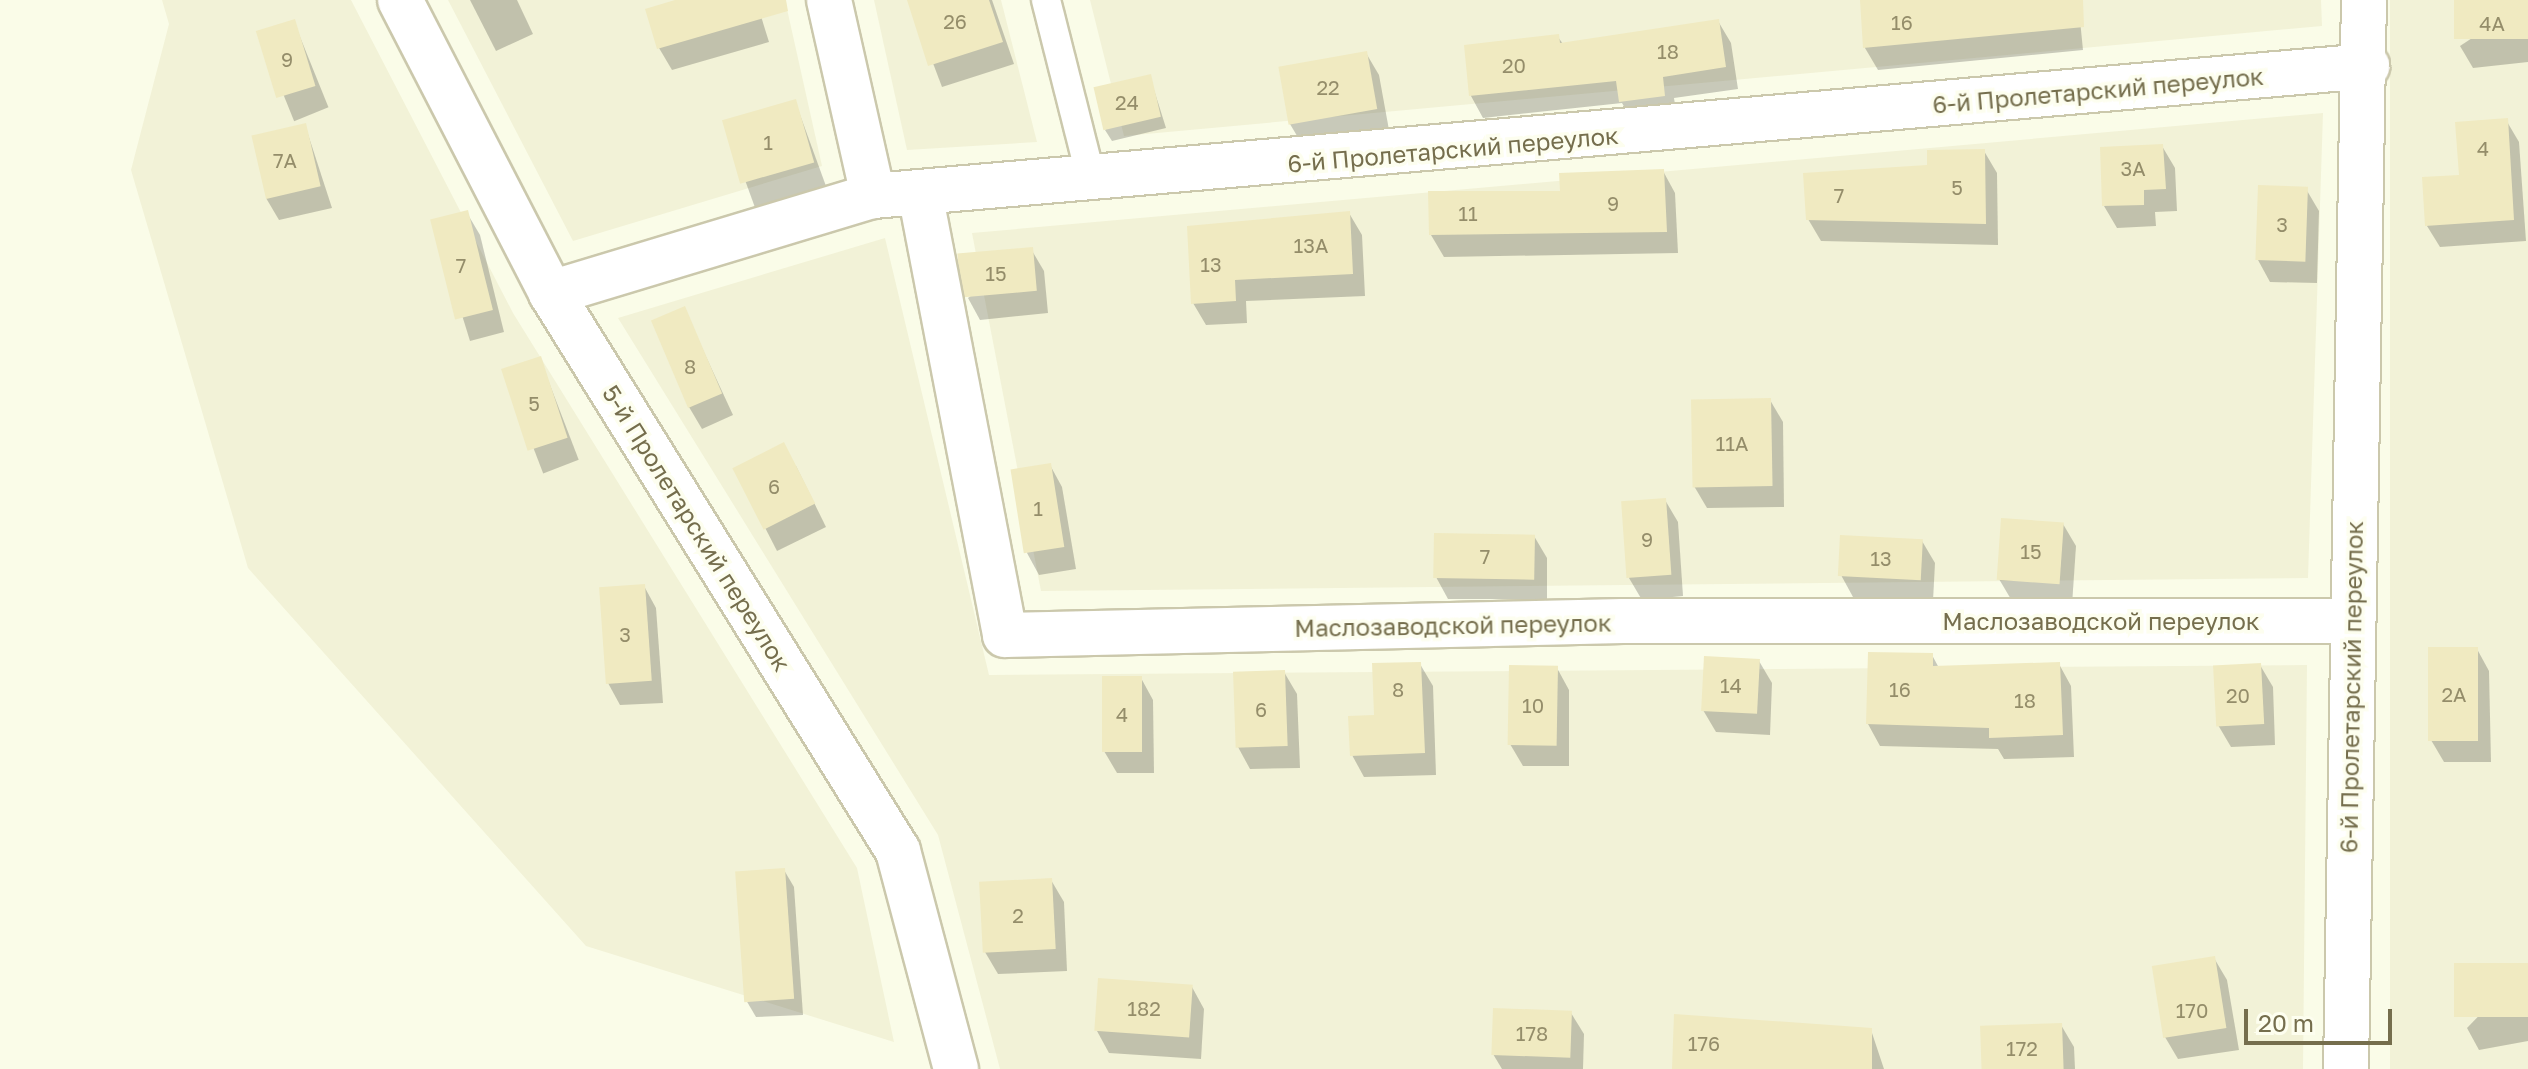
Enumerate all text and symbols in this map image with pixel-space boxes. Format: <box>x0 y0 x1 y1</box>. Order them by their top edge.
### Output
house number: 26 <box>943 9 967 33</box>
house number: 16 <box>1891 10 1913 34</box>
house number: 4А <box>2479 11 2505 35</box>
house number: 18 <box>1657 39 1679 63</box>
house number: 9 <box>281 47 293 71</box>
house number: 20 <box>1502 53 1526 77</box>
street label: 6-й Пролетарский переулок <box>1931 61 2265 119</box>
house number: 22 <box>1316 75 1340 99</box>
house number: 24 <box>1115 90 1139 114</box>
street label: 6-й Пролетарский переулок <box>1286 120 1620 178</box>
house number: 1 <box>763 130 773 154</box>
house number: 4 <box>2477 136 2489 160</box>
house number: 7А <box>273 148 297 172</box>
house number: 3А <box>2120 156 2146 180</box>
house number: 5 <box>1951 175 1963 199</box>
house number: 7 <box>1834 183 1844 207</box>
house number: 9 <box>1607 191 1619 215</box>
house number: 11 <box>1458 201 1478 225</box>
house number: 3 <box>2276 212 2288 236</box>
house number: 13А <box>1294 233 1328 257</box>
house number: 13 <box>1200 252 1222 276</box>
house number: 7 <box>456 253 466 277</box>
house number: 15 <box>985 261 1007 285</box>
house number: 8 <box>684 354 696 378</box>
street label: 5-й Пролетарский переулок <box>597 380 797 676</box>
house number: 5 <box>528 391 540 415</box>
house number: 11А <box>1716 431 1748 455</box>
house number: 6 <box>768 474 780 498</box>
house number: 1 <box>1033 496 1043 520</box>
street label: 6-й Пролетарский переулок <box>2334 521 2368 853</box>
house number: 9 <box>1641 527 1653 551</box>
house number: 15 <box>2020 539 2042 563</box>
house number: 7 <box>1480 544 1490 568</box>
house number: 13 <box>1870 546 1892 570</box>
street label: Маслозаводской переулок <box>1942 607 2260 635</box>
street label: Маслозаводской переулок <box>1294 608 1612 642</box>
house number: 3 <box>619 622 631 646</box>
house number: 14 <box>1720 673 1742 697</box>
house number: 8 <box>1392 677 1404 701</box>
house number: 16 <box>1889 677 1911 701</box>
house number: 2А <box>2442 682 2466 706</box>
house number: 20 <box>2226 683 2250 707</box>
house number: 18 <box>2014 688 2036 712</box>
house number: 10 <box>1522 693 1544 717</box>
house number: 6 <box>1255 697 1267 721</box>
house number: 4 <box>1116 702 1128 726</box>
house number: 2 <box>1012 903 1024 927</box>
scale bar <box>2248 993 2396 1043</box>
house number: 182 <box>1127 996 1161 1020</box>
house number: 170 <box>2176 998 2208 1022</box>
text: 20 m <box>2258 1008 2314 1037</box>
house number: 178 <box>1516 1021 1548 1045</box>
house number: 176 <box>1688 1031 1720 1055</box>
house number: 172 <box>2006 1036 2038 1060</box>

